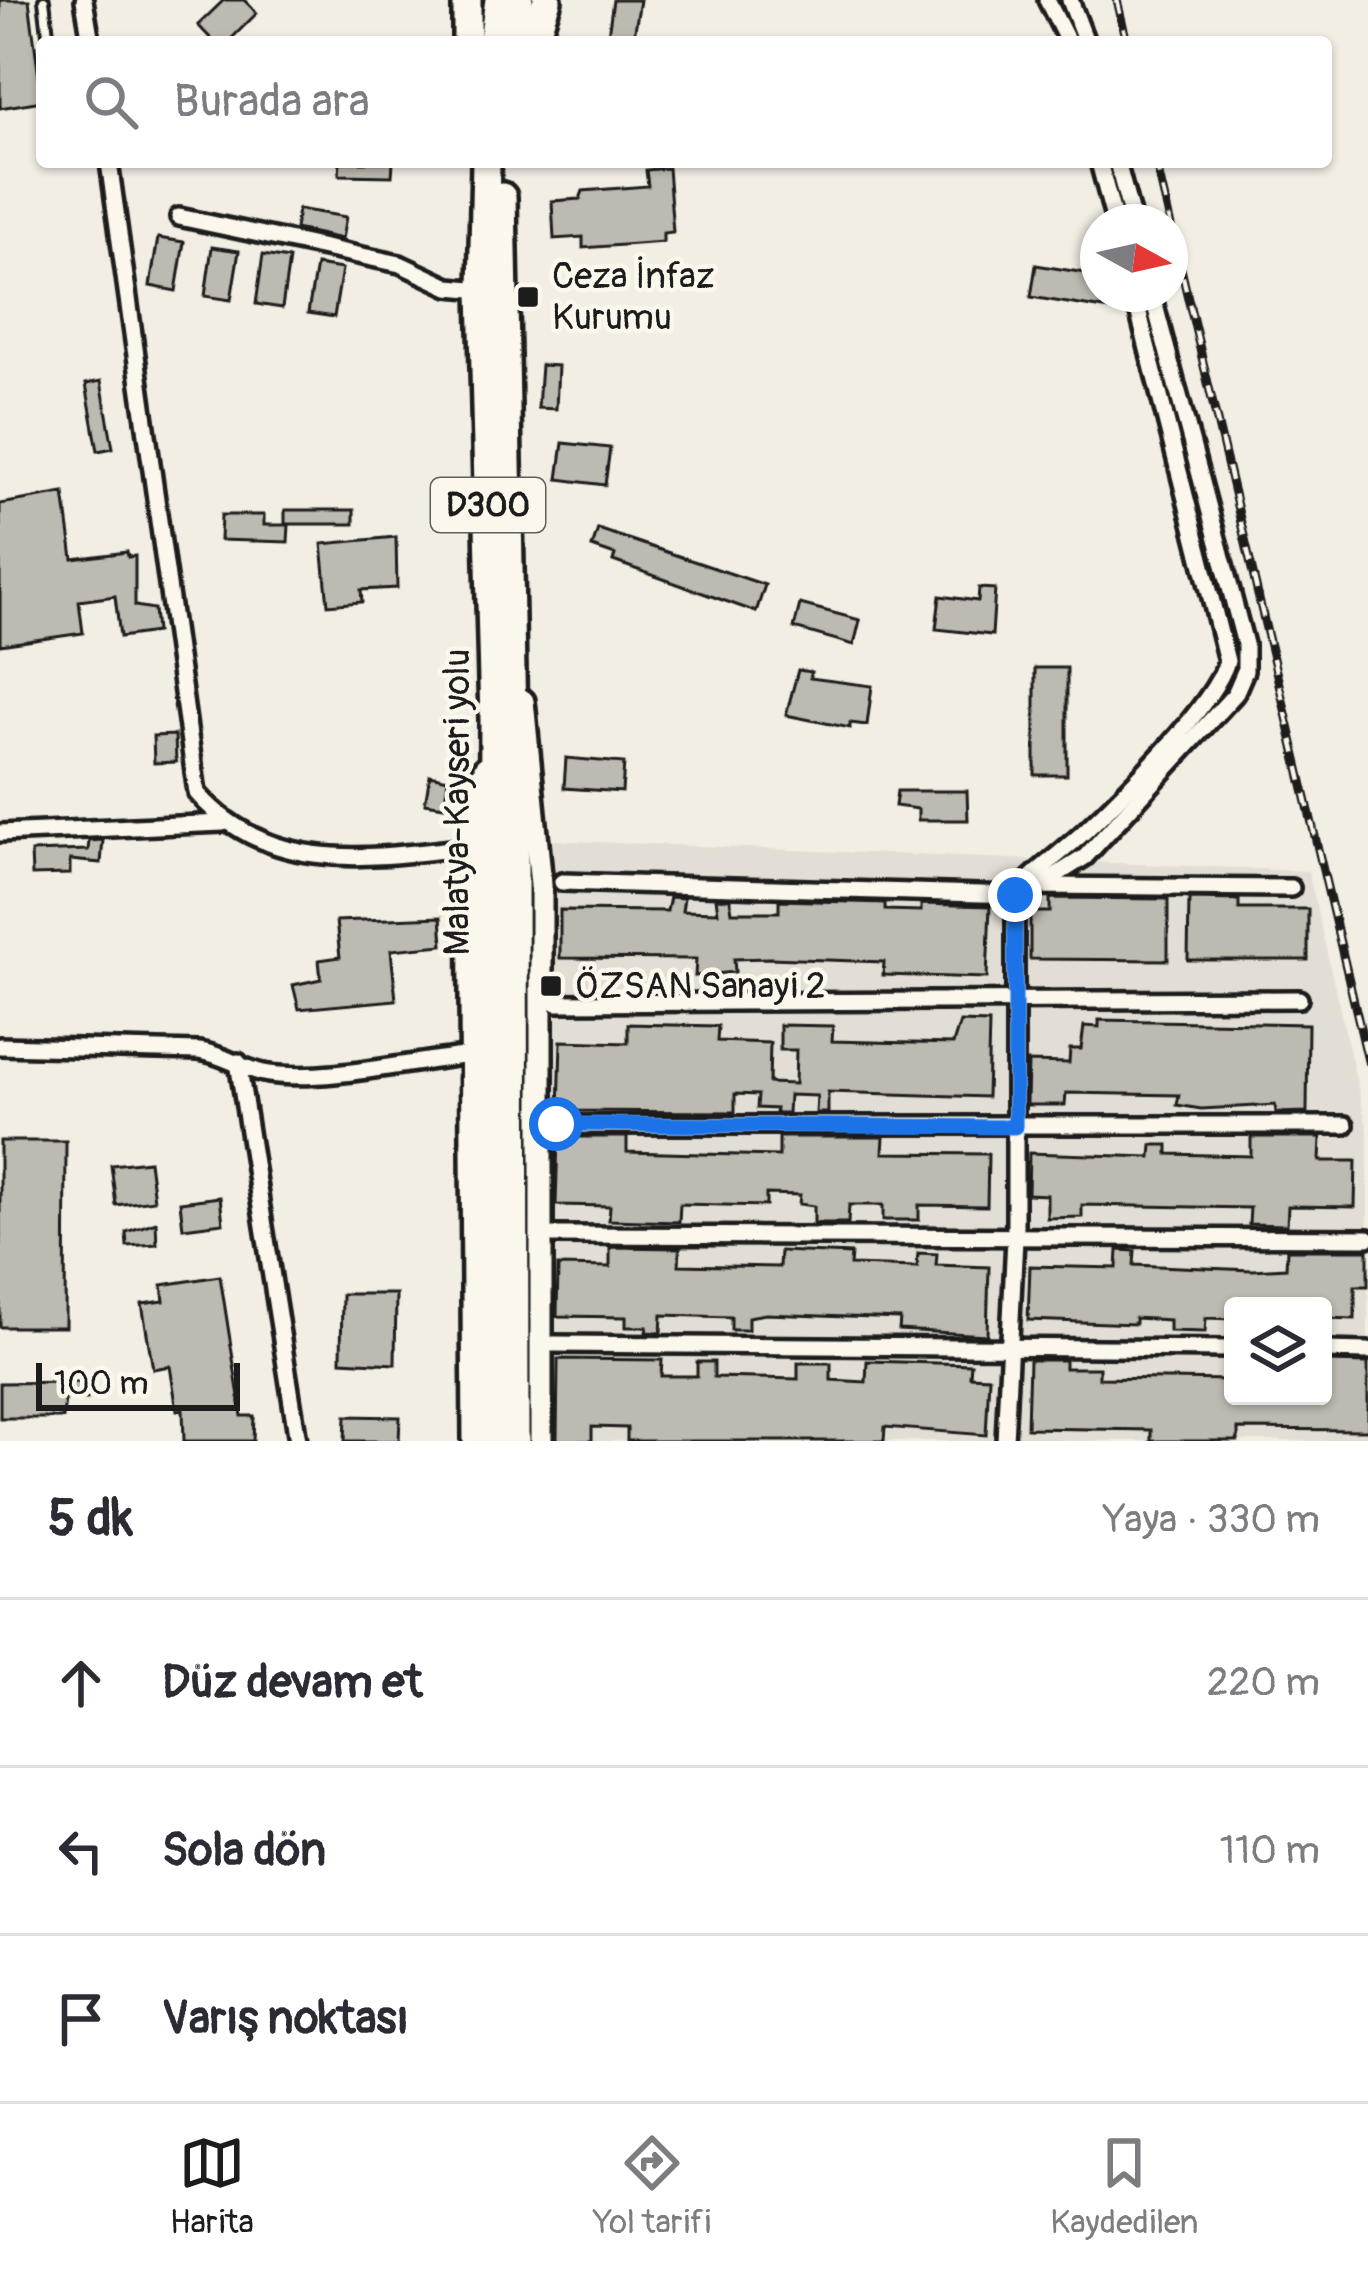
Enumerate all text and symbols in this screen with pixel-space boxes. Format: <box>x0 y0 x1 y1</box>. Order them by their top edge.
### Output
search box <box>36 36 1332 168</box>
icon: search <box>78 69 144 135</box>
text: Burada ara <box>174 74 370 130</box>
north arrow <box>1080 204 1188 312</box>
place label: Ceza İnfaz Kurumu <box>552 254 714 340</box>
marker: Ceza İnfaz Kurumu <box>515 284 541 310</box>
road number: D300 <box>431 478 545 532</box>
street label: Malatya-Kayseri yolu <box>435 649 480 955</box>
route end <box>988 868 1042 922</box>
place label: ÖZSAN Sanayi 2 <box>575 964 826 1009</box>
marker: ÖZSAN Sanayi 2 <box>538 973 564 999</box>
route start <box>529 1097 583 1151</box>
map controls <box>1224 1297 1332 1405</box>
button: layers <box>1224 1297 1332 1405</box>
scale bar <box>36 1357 240 1410</box>
text: 100 m <box>54 1363 148 1404</box>
text: 5 dk <box>48 1487 133 1551</box>
text: Yaya · 330 m <box>1103 1495 1320 1544</box>
icon: ahead <box>48 1650 114 1716</box>
text: Düz devam et <box>162 1655 423 1711</box>
text: 220 m <box>1207 1658 1320 1707</box>
icon: left <box>48 1818 114 1884</box>
text: Sola dön <box>162 1823 326 1879</box>
text: 110 m <box>1220 1826 1320 1875</box>
icon: arrive <box>48 1986 114 2052</box>
text: Varış noktası <box>162 1991 409 2047</box>
tab: Harita <box>170 2130 254 2243</box>
tab: Yol tarifi <box>593 2130 711 2243</box>
tab: Kaydedilen <box>1050 2130 1198 2243</box>

